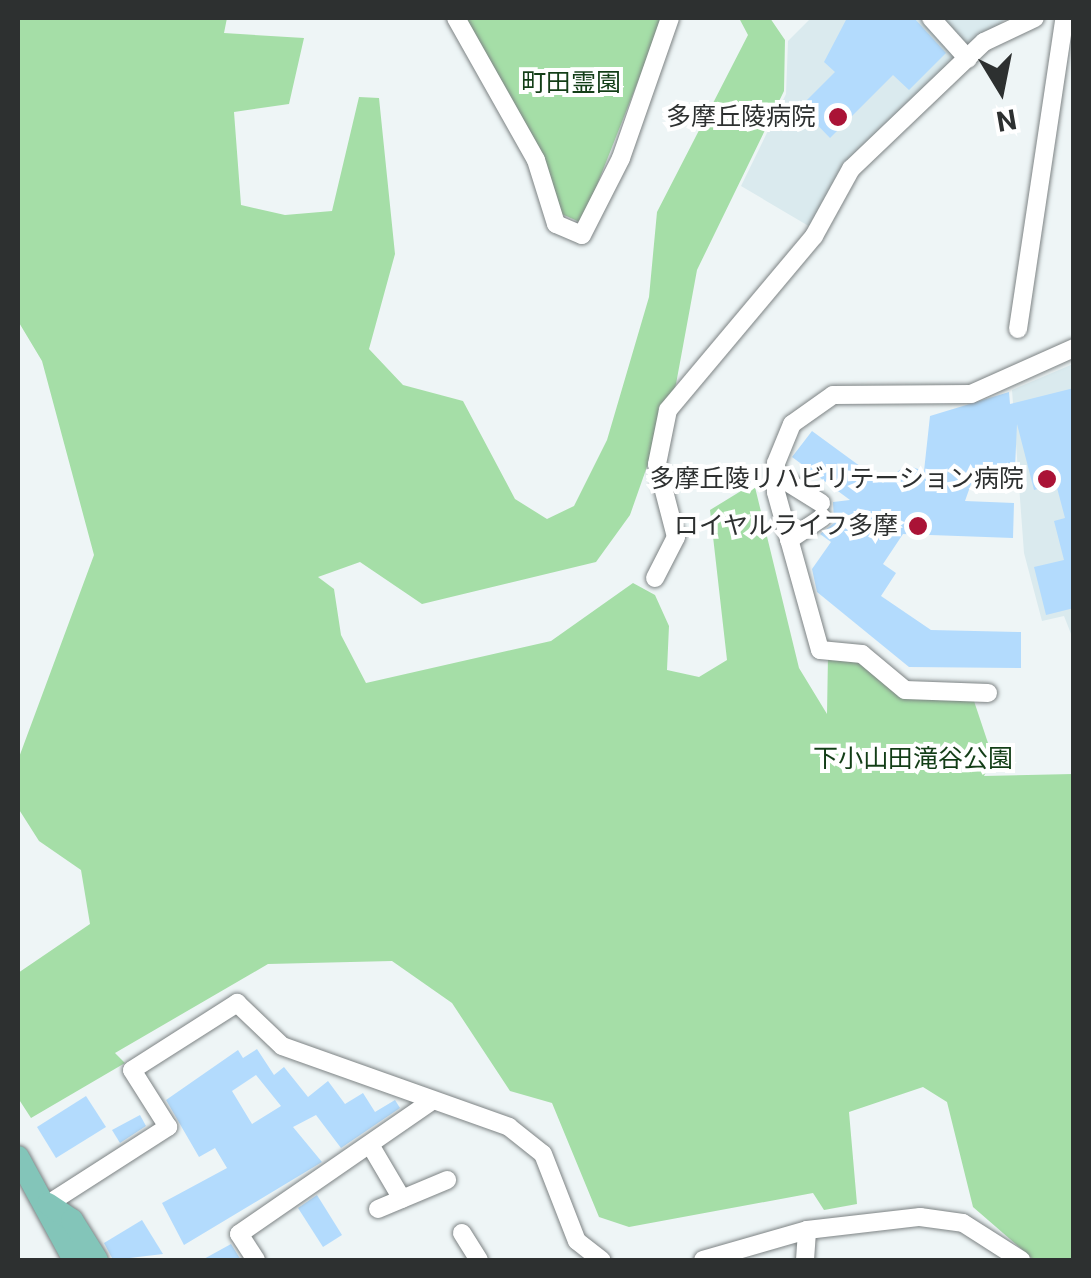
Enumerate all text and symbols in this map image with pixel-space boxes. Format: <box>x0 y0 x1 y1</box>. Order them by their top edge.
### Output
north arrow <box>951 40 1051 140</box>
park label: 町田霊園 <box>521 68 621 98</box>
place label: 多摩丘陵病院 <box>666 102 816 132</box>
text: N <box>994 102 1019 138</box>
marker: 多摩丘陵病院 <box>825 104 851 130</box>
place label: 多摩丘陵リハビリテーション病院 <box>649 464 1024 494</box>
marker: 多摩丘陵リハビリテーション病院 <box>1034 466 1060 492</box>
place label: ロイヤルライフ多摩 <box>673 511 898 541</box>
marker: ロイヤルライフ多摩 <box>907 515 929 537</box>
park label: 下小山田滝谷公園 <box>813 744 1013 774</box>

